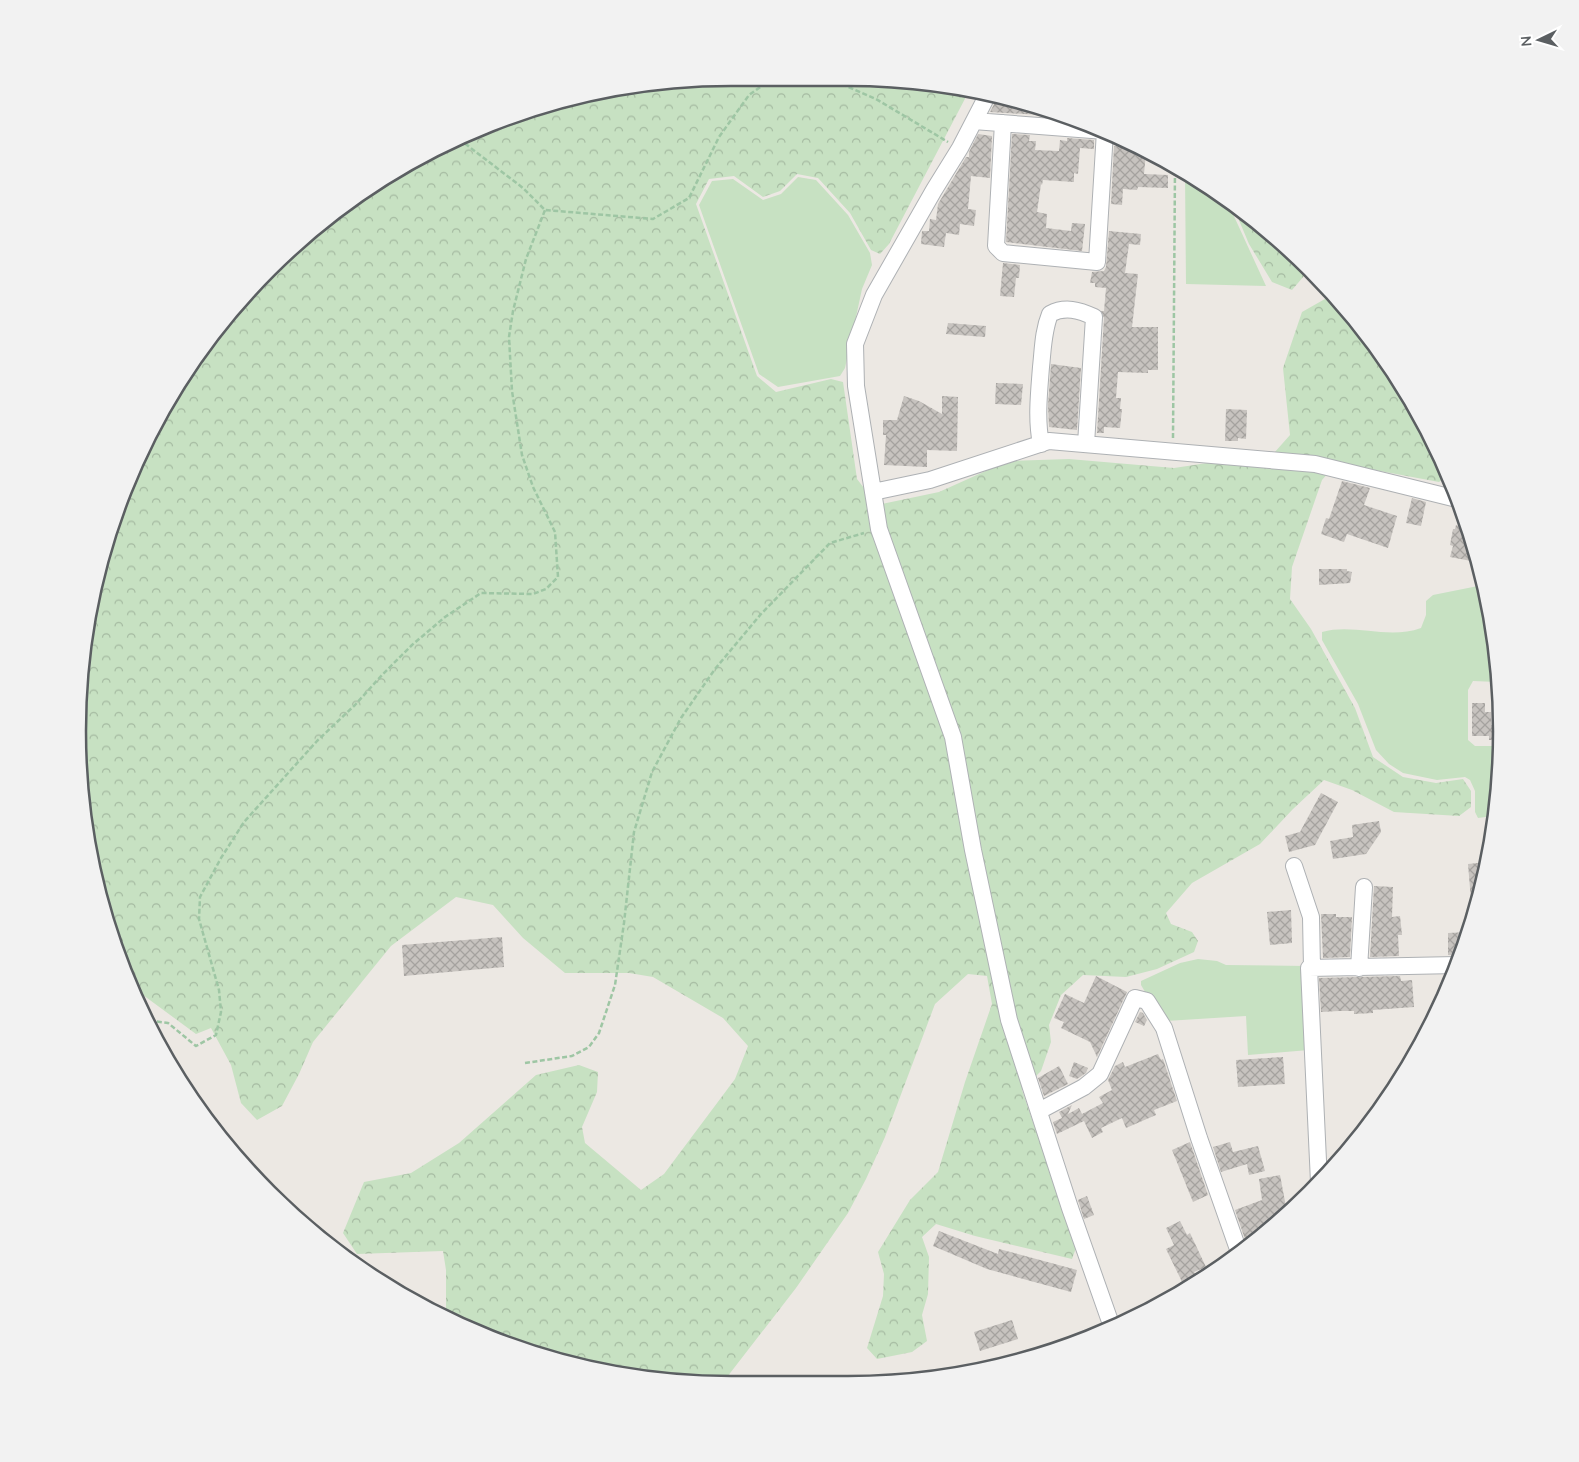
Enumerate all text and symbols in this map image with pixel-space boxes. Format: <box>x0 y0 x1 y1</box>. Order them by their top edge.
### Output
north arrow <box>1514 15 1564 65</box>
text: N <box>1517 35 1535 47</box>

